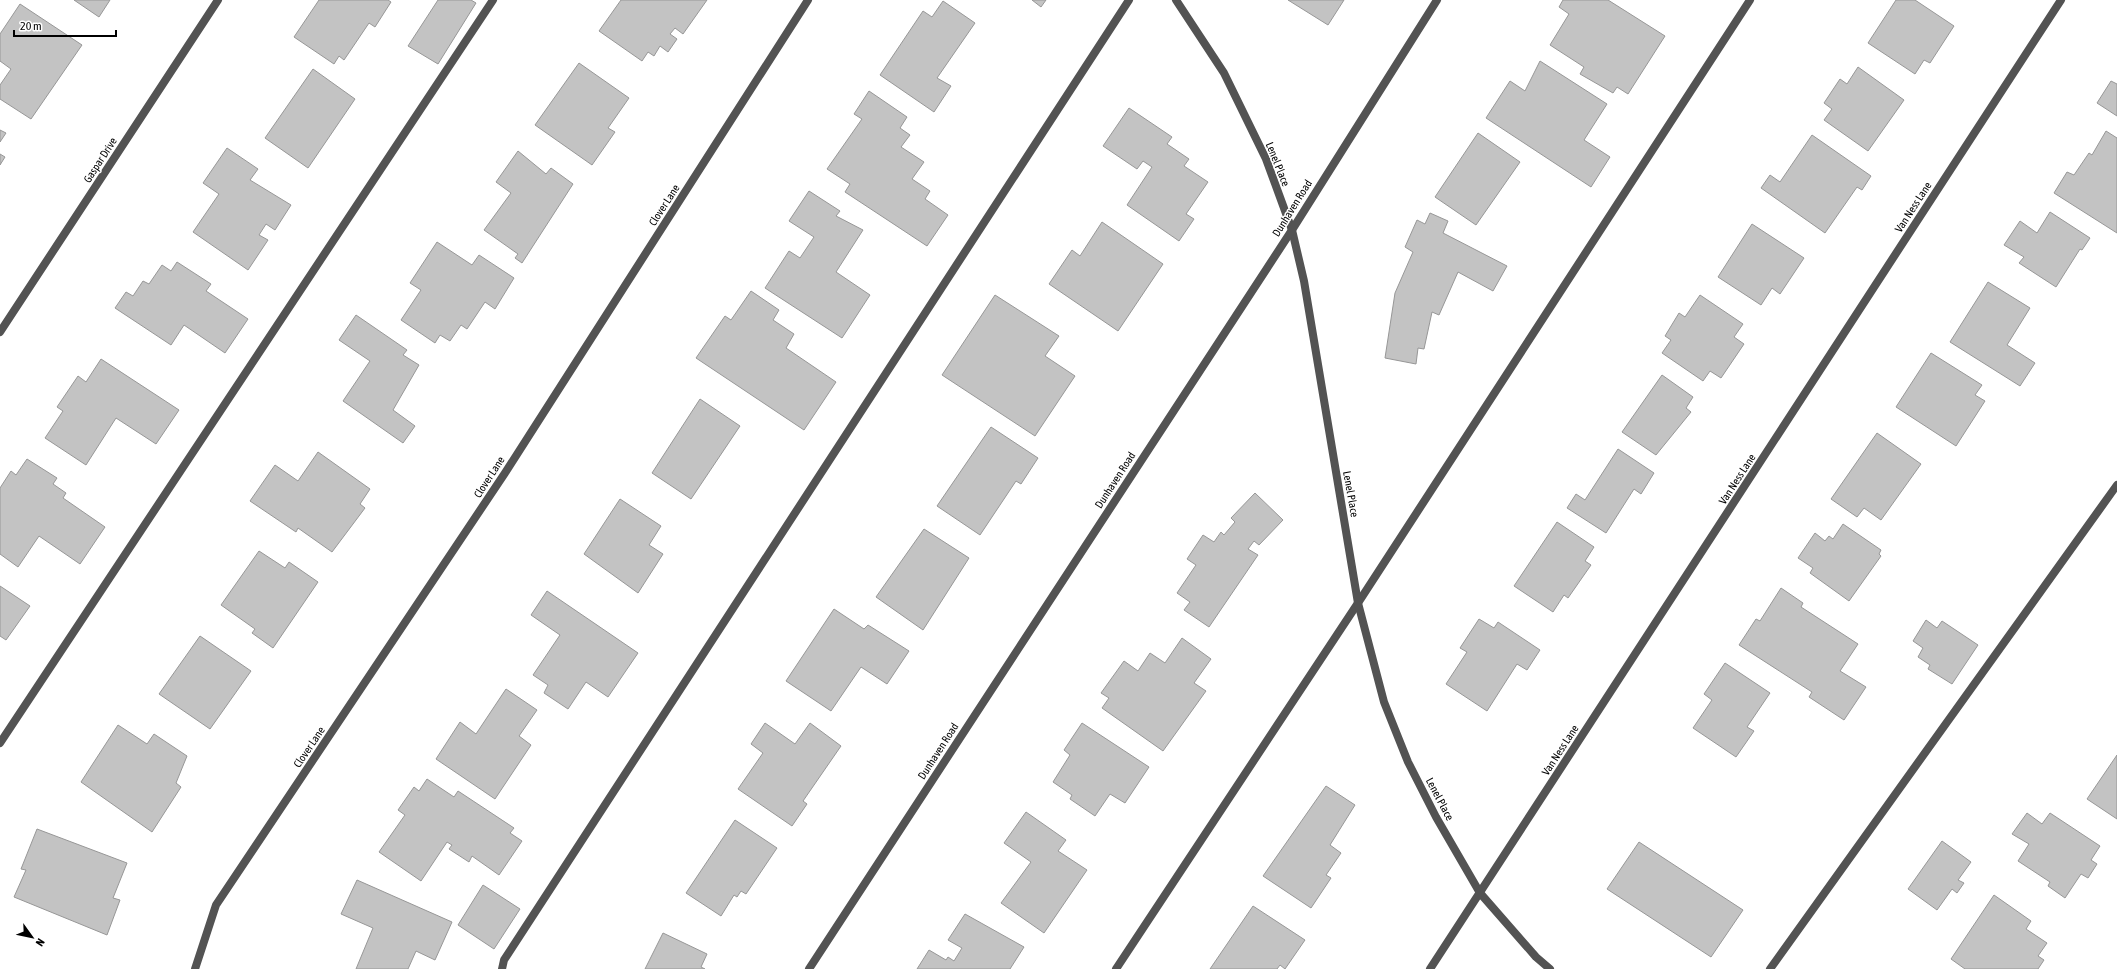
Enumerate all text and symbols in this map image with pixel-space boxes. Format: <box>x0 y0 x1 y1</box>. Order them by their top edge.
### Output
scale bar <box>14 12 116 38</box>
text: 20 m <box>20 19 42 33</box>
street label: Gaspar Drive <box>81 135 119 185</box>
street label: Lenel Place <box>1264 140 1292 188</box>
street label: Dunhaven Road <box>1270 177 1314 239</box>
street label: Van Ness Lane <box>1892 180 1934 234</box>
street label: Clover Lane <box>646 182 682 228</box>
street label: Dunhaven Road <box>1092 450 1138 510</box>
street label: Van Ness Lane <box>1716 452 1758 506</box>
street label: Clover Lane <box>471 454 507 500</box>
street label: Lenel Place <box>1341 470 1361 518</box>
street label: Dunhaven Road <box>915 721 961 781</box>
street label: Van Ness Lane <box>1539 723 1581 777</box>
street label: Clover Lane <box>291 724 327 770</box>
street label: Lenel Place <box>1424 776 1456 822</box>
north arrow <box>12 917 52 957</box>
text: N <box>34 936 47 948</box>

